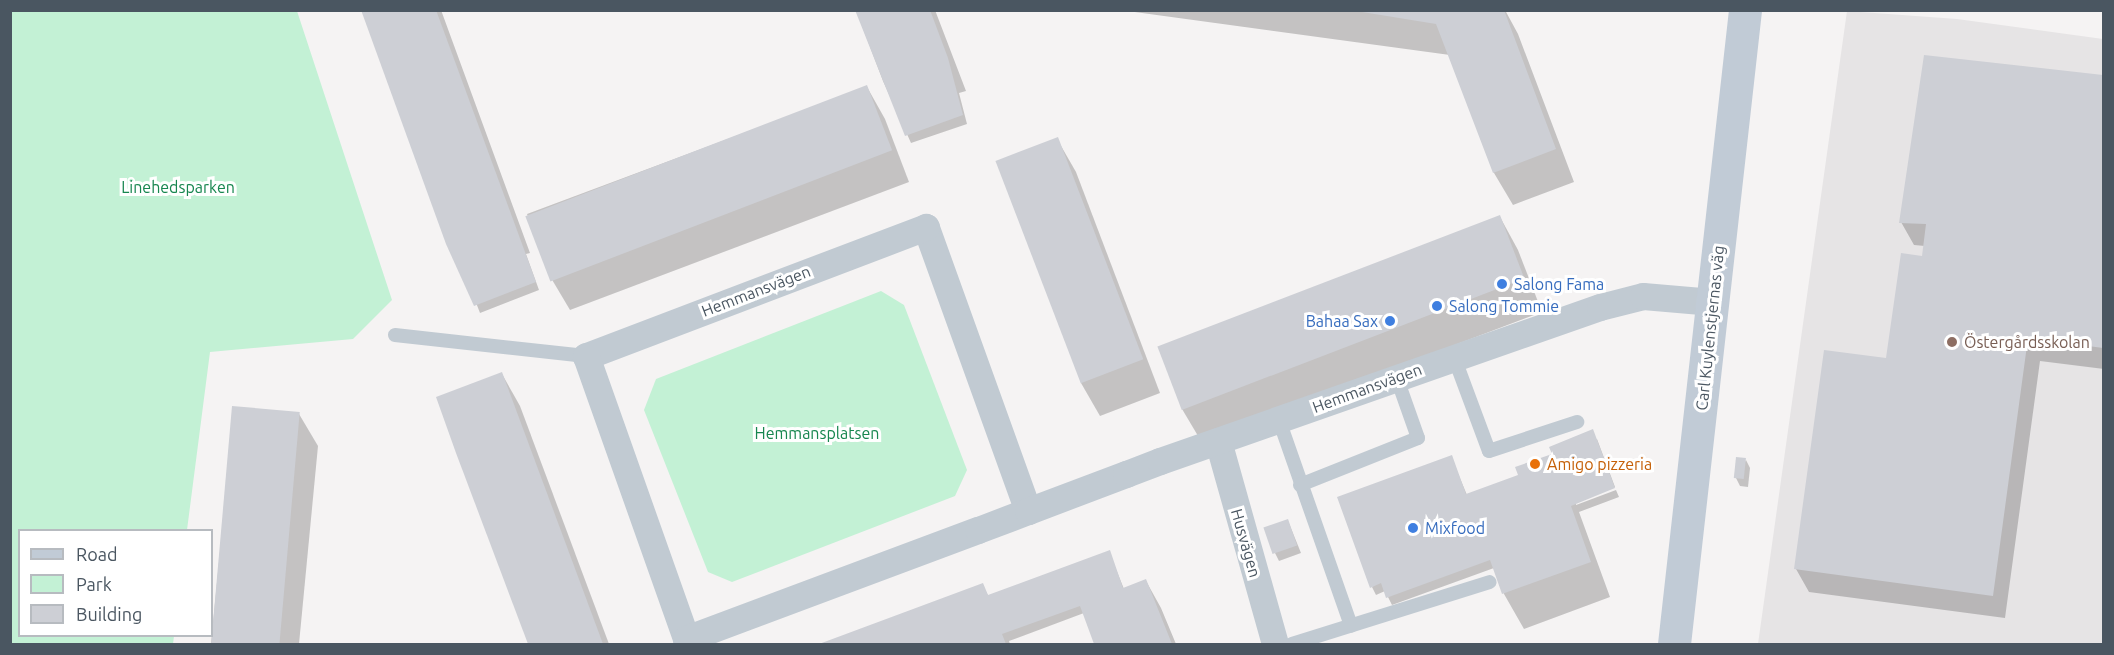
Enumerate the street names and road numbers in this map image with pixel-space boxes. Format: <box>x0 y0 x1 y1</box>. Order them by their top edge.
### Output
street label: Carl Kuylenstjernas väg <box>1692 245 1728 411</box>
street label: Hemmansvägen <box>699 261 813 321</box>
street label: Hemmansvägen <box>1310 359 1424 417</box>
street label: Husvägen <box>1227 507 1265 579</box>

